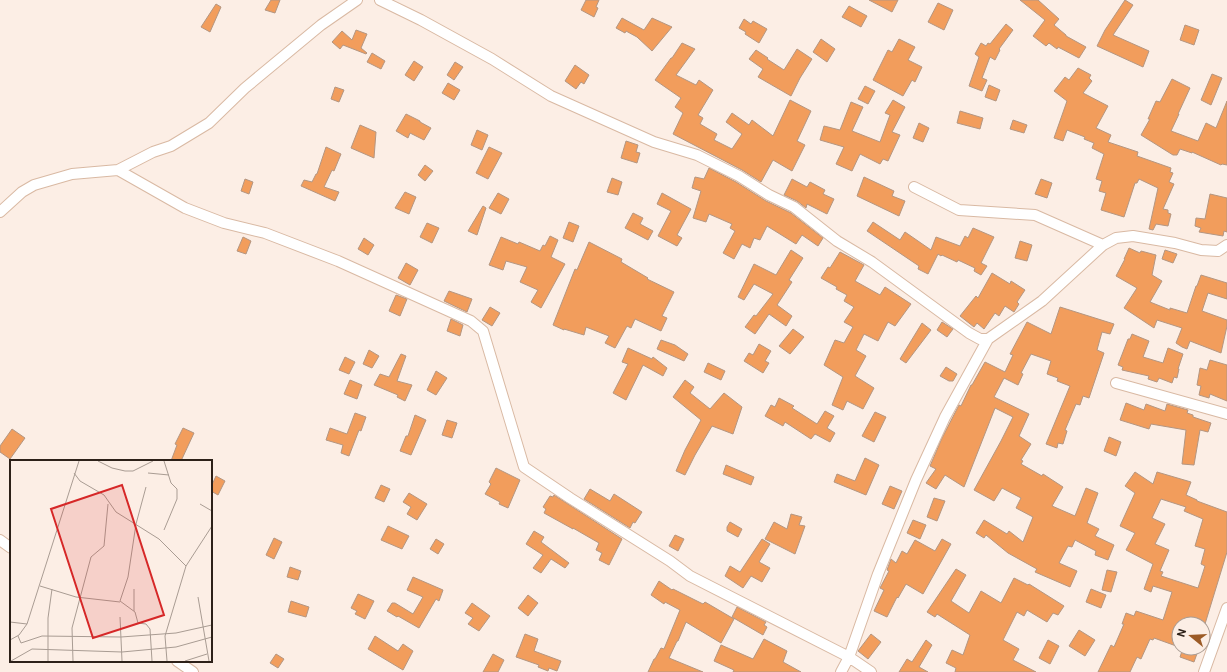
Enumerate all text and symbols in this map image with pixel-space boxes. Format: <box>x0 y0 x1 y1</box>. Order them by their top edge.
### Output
inset map <box>10 460 212 662</box>
north arrow <box>1171 616 1211 656</box>
text: N <box>1175 627 1189 639</box>

